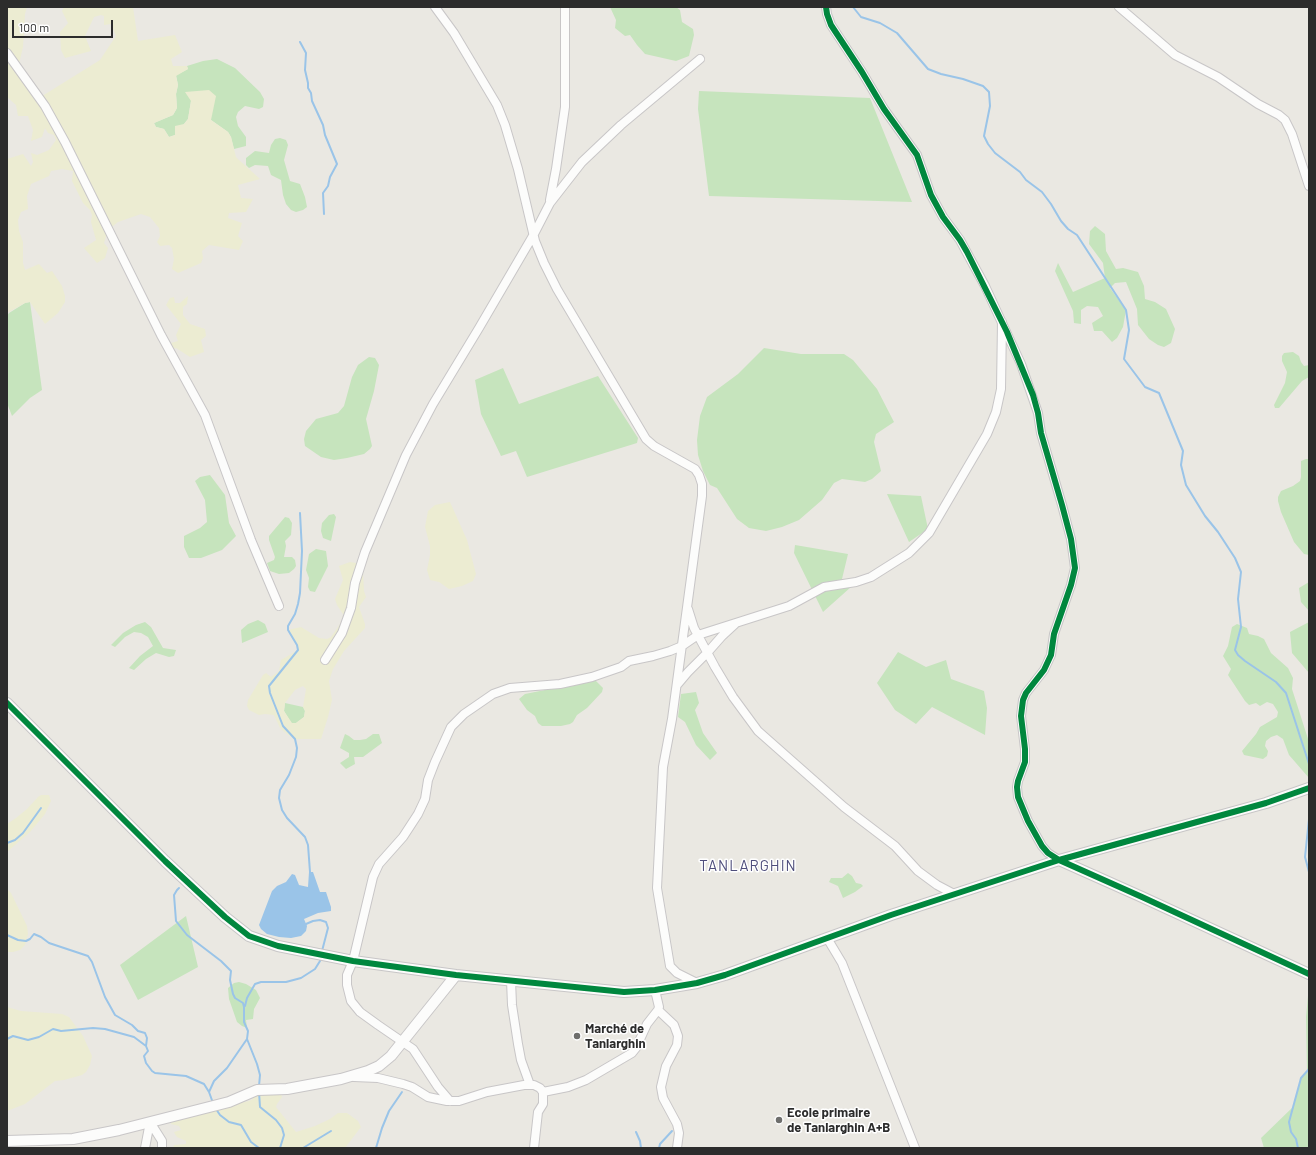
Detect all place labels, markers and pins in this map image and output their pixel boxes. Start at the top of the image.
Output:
place label: Marché de Tanlarghin [585,1021,646,1052]
marker: Marché de Tanlarghin [572,1031,582,1041]
place label: Ecole primaire de Tanlarghin A+B [787,1105,890,1136]
marker: Ecole primaire de Tanlarghin A+B [774,1115,784,1125]

